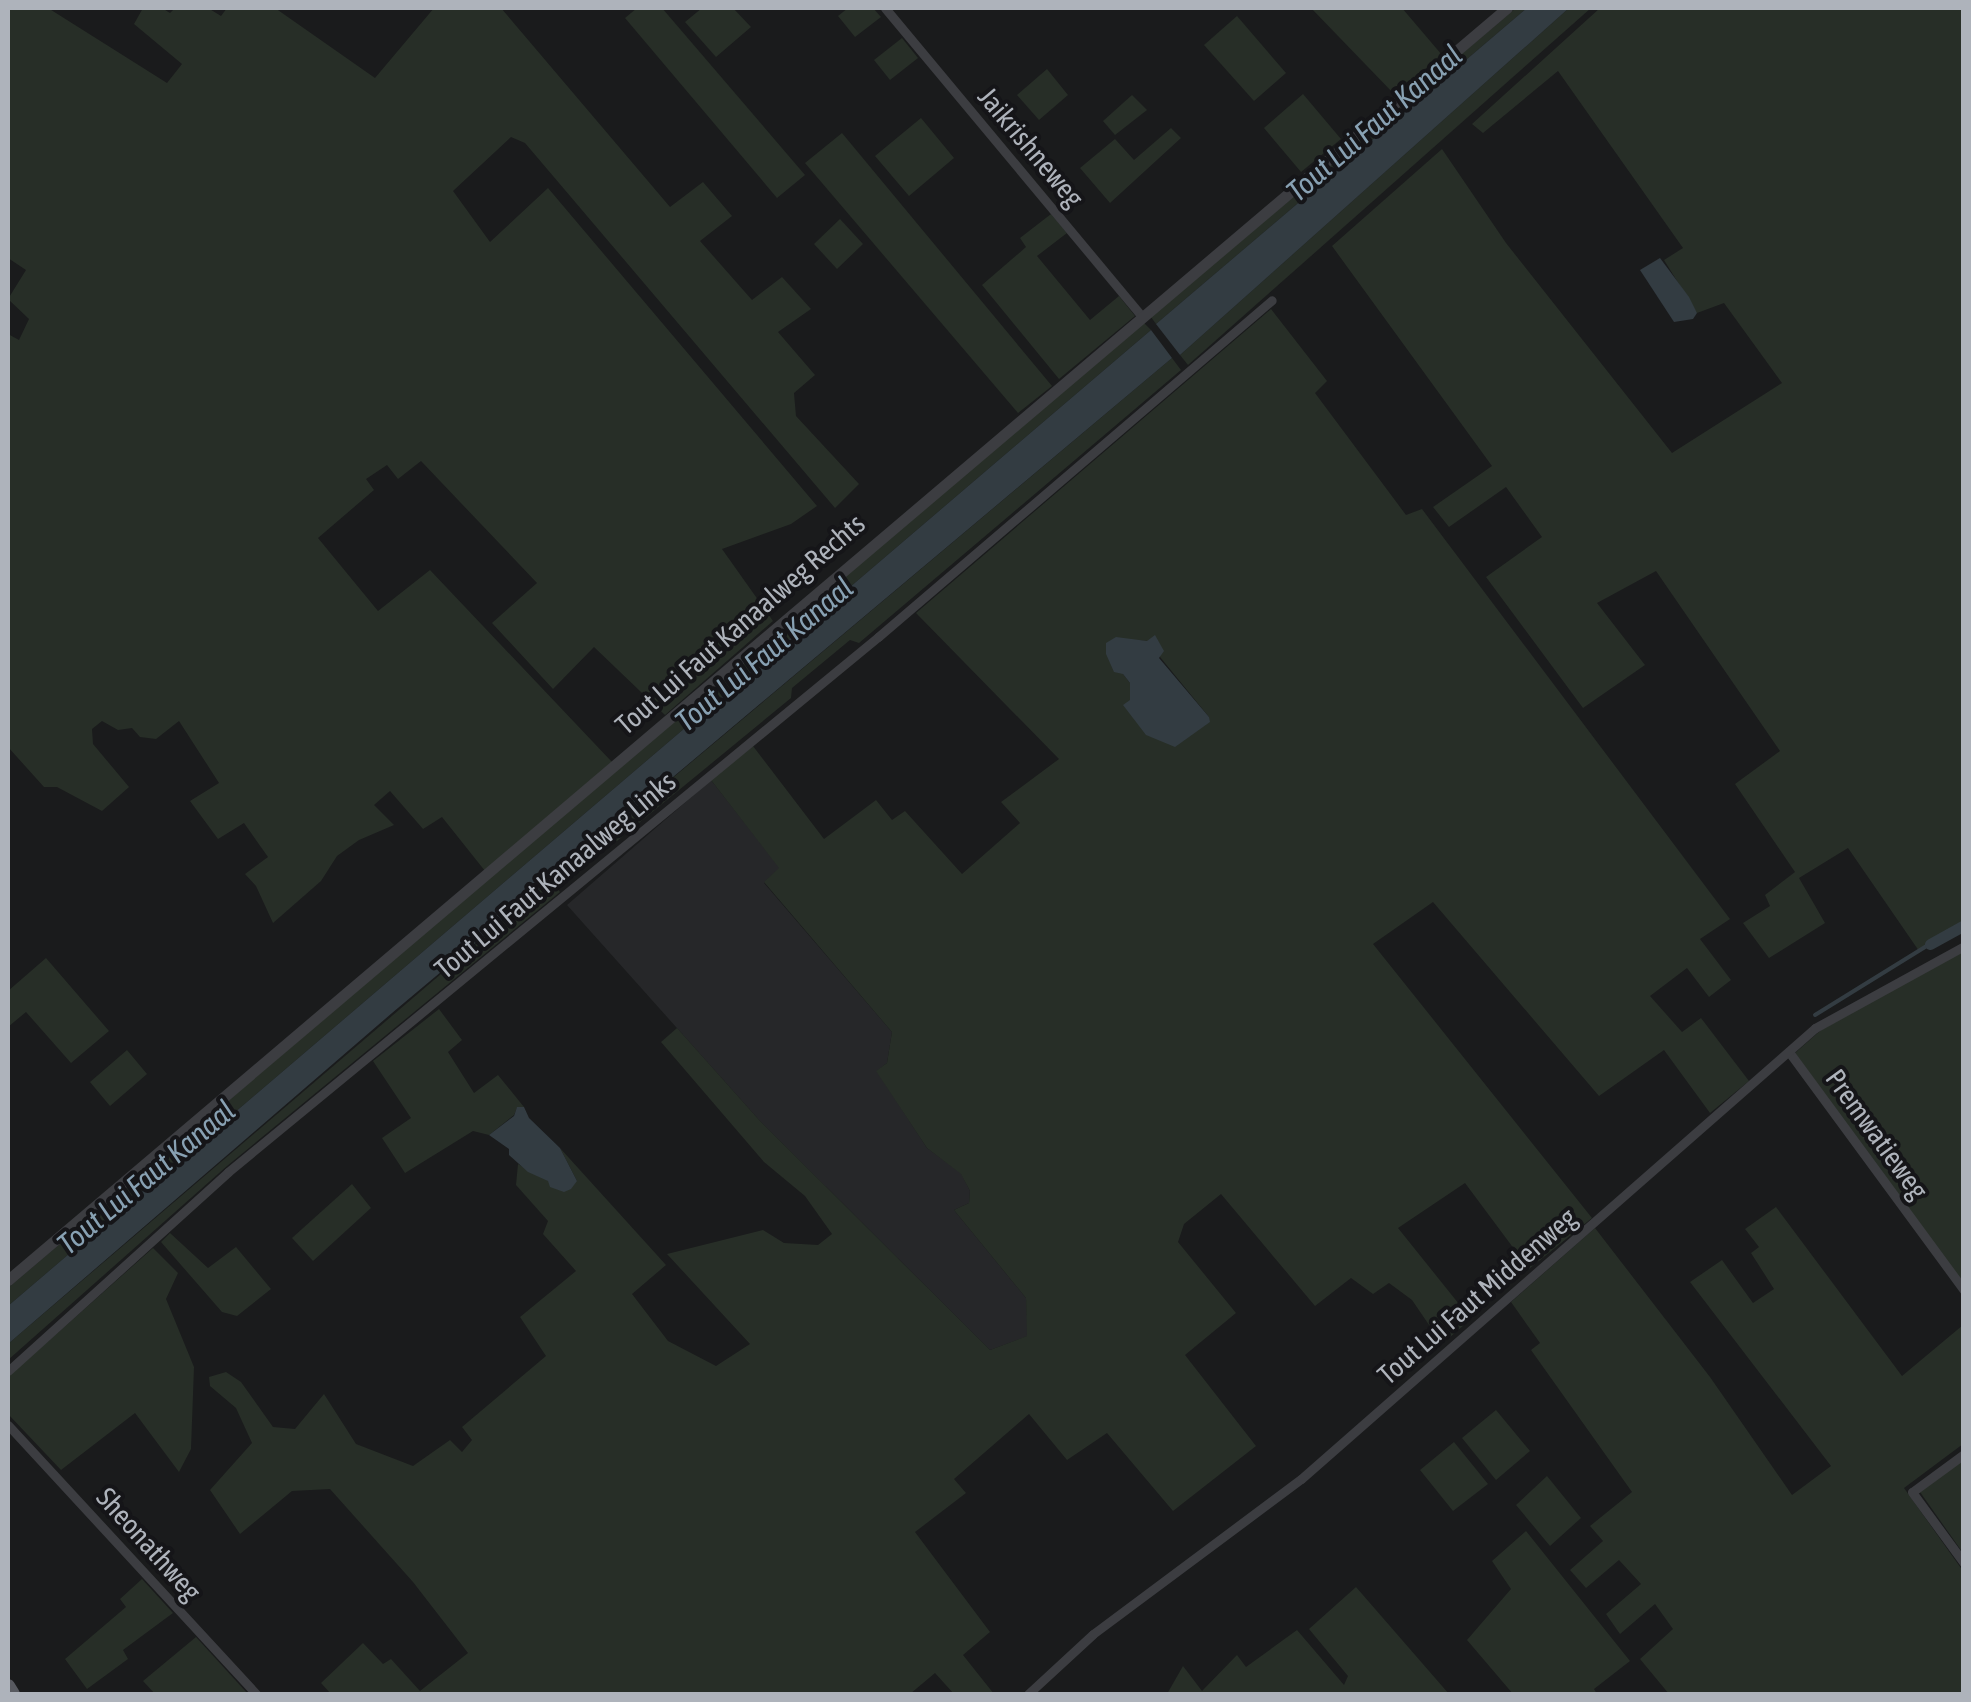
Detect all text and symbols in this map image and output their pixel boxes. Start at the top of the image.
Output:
water label: Tout Lui Faut Kanaal [1279,37,1469,209]
street label: Jaikrishneweg [971,80,1091,214]
street label: Tout Lui Faut Kanaalweg Rechts [608,507,872,741]
water label: Tout Lui Faut Kanaal [668,569,860,739]
street label: Tout Lui Faut Kanaalweg Links [428,764,682,986]
street label: Premwatieweg [1819,1062,1935,1206]
water label: Tout Lui Faut Kanaal [50,1092,242,1262]
street label: Tout Lui Faut Middenweg [1371,1201,1583,1391]
street label: Sheonathweg [90,1481,208,1607]

